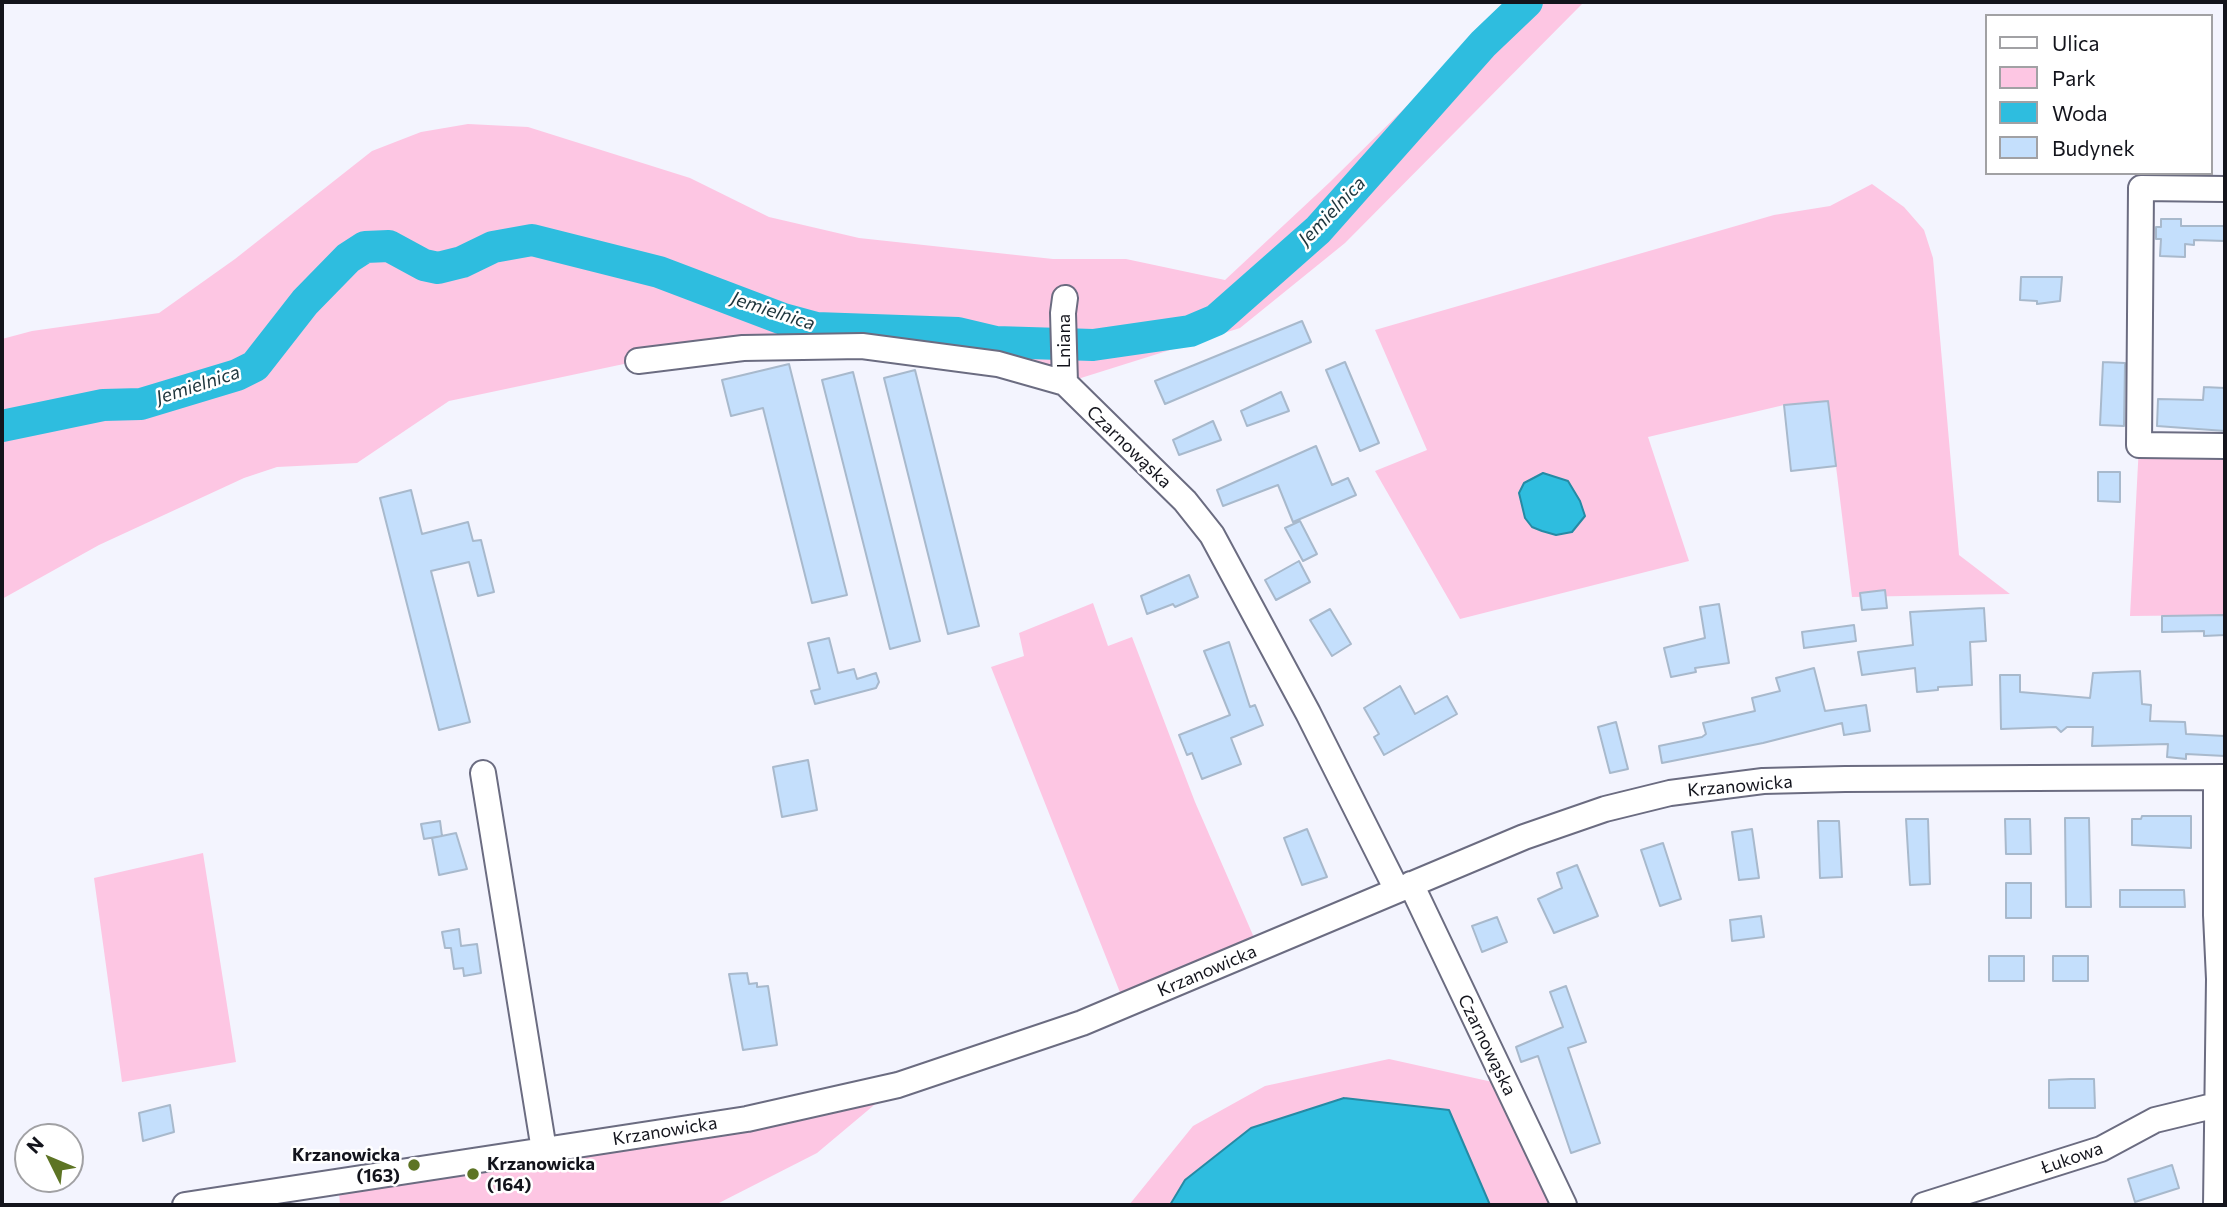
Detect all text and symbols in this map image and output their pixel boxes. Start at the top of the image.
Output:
legend [1986,14,2213,175]
text: Ulica [2052,30,2099,55]
text: Park [2052,65,2096,90]
text: Woda [2052,100,2108,125]
text: Budynek [2052,135,2135,160]
water label: Jemielnica [1294,172,1370,250]
water label: Jemielnica [728,287,818,335]
street label: Lniana [1053,314,1075,368]
water label: Jemielnica [153,361,243,409]
street label: Czarnowąska [1082,401,1176,493]
street label: Krzanowicka [1687,771,1793,801]
street label: Krzanowicka [1154,940,1260,1002]
street label: Czarnowąska [1453,991,1521,1099]
street label: Krzanowicka [611,1112,719,1150]
north arrow [14,1123,84,1193]
text: N [21,1132,48,1158]
street label: Łukowa [2038,1137,2106,1179]
place label: Krzanowicka (163) [292,1144,400,1186]
place label: Krzanowicka (164) [487,1153,595,1196]
marker: Krzanowicka (163) [406,1157,422,1173]
marker: Krzanowicka (164) [465,1166,481,1182]

